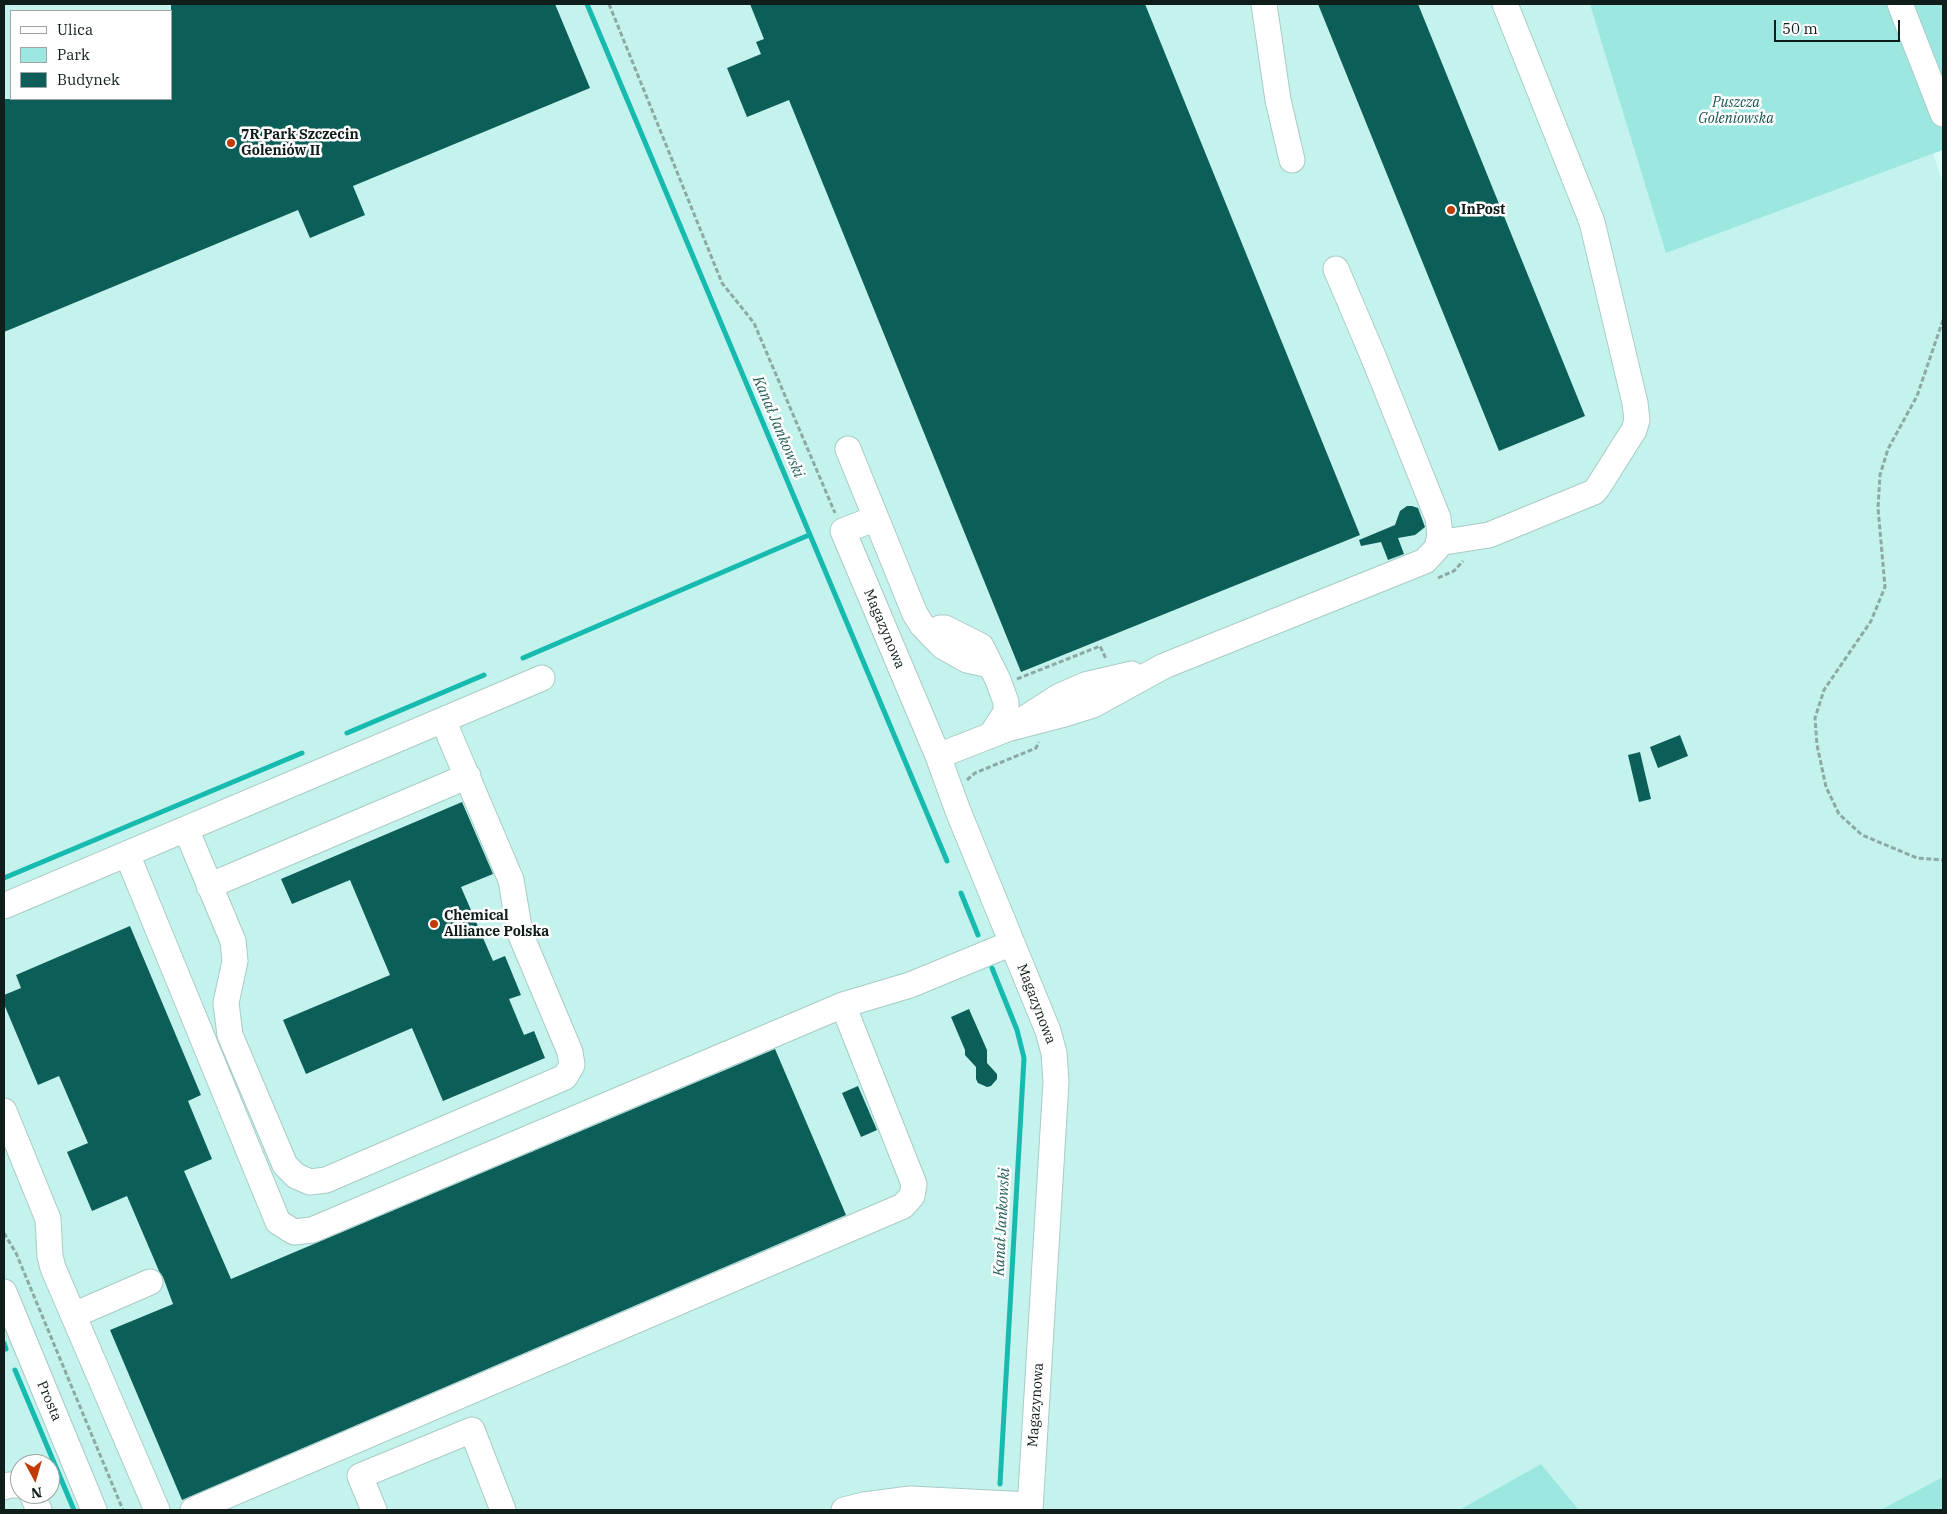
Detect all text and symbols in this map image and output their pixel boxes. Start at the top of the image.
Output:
legend [10,10,172,100]
scale bar [1777,10,1903,42]
text: 50 m [1782,19,1818,38]
text: Ulica [57,20,93,39]
text: Park [57,45,90,64]
text: Budynek [57,70,120,89]
park label: Puszcza Goleniowska [1698,95,1774,128]
place label: 7R Park Szczecin Goleniów II [241,127,359,160]
marker: 7R Park Szczecin Goleniów II [225,137,237,149]
place label: InPost [1461,202,1505,218]
marker: InPost [1445,204,1457,216]
water label: Kanał Jankowski [748,373,808,481]
street label: Magazynowa [860,587,908,671]
place label: Chemical Alliance Polska [444,908,549,940]
marker: Chemical Alliance Polska [428,918,440,930]
street label: Magazynowa [1013,961,1059,1047]
water label: Kanał Jankowski [990,1167,1014,1277]
street label: Magazynowa [1025,1362,1047,1448]
street label: Prosta [33,1378,65,1424]
north arrow [10,1454,60,1504]
text: N [30,1483,43,1502]

